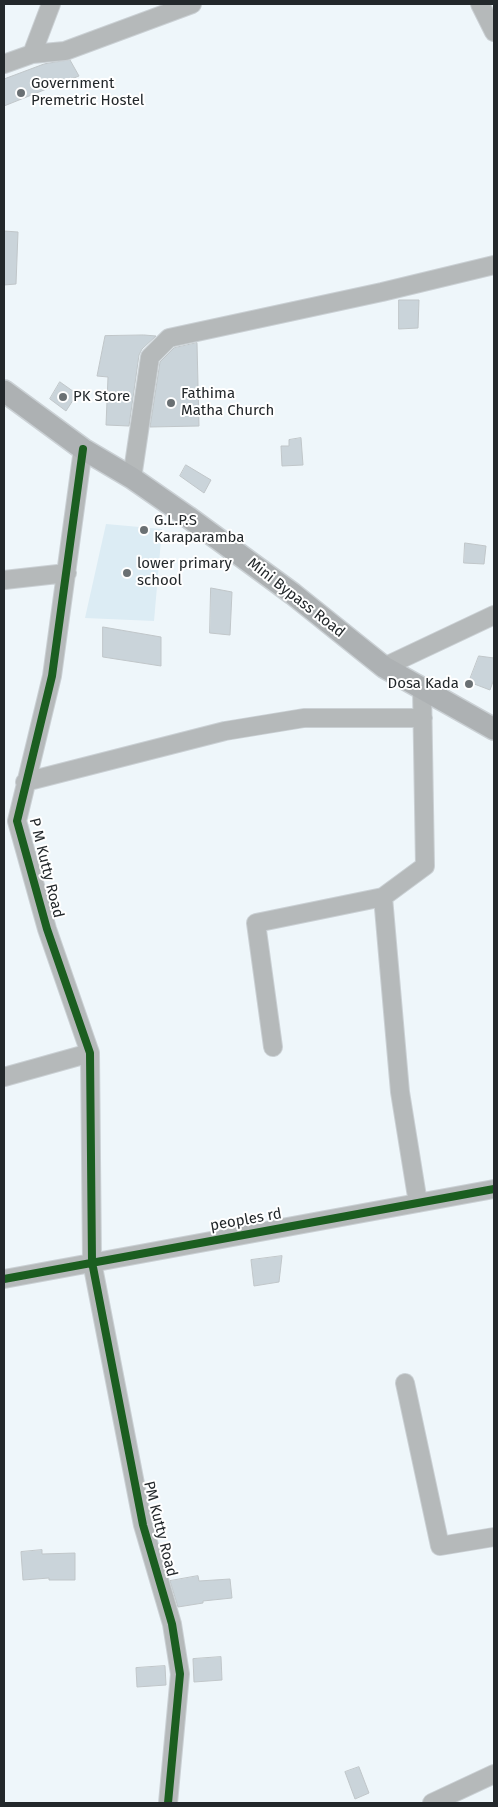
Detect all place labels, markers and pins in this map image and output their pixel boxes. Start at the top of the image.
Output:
place label: Government Premetric Hostel [31,75,144,110]
marker: Government Premetric Hostel [15,87,27,99]
place label: Fathima Matha Church [181,385,274,420]
place label: PK Store [73,388,130,406]
marker: PK Store [57,391,69,403]
marker: Fathima Matha Church [165,397,177,409]
place label: G.L.P.S Karaparamba [154,512,244,547]
marker: G.L.P.S Karaparamba [138,524,150,536]
place label: lower primary school [137,555,232,590]
marker: lower primary school [121,567,133,579]
place label: Dosa Kada [388,675,459,693]
marker: Dosa Kada [463,678,475,690]

